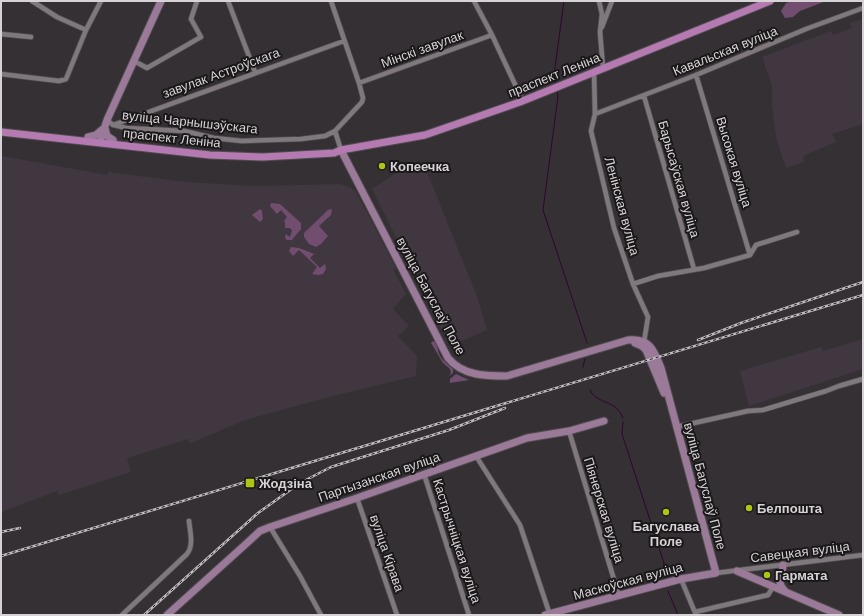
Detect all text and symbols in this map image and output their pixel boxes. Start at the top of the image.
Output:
street label: Кавальская вуліца [670,23,780,79]
street label: Мінскі завулак [379,27,465,71]
street label: завулак Астроўскага [160,45,282,101]
street label: праспект Леніна [506,49,603,100]
street label: вуліца Чарнышэўскага [121,107,259,137]
street label: Высокая вуліца [713,115,755,210]
street label: Барысаўская вуліца [655,119,703,240]
street label: праспект Леніна [123,125,222,151]
street label: Ленінская вуліца [602,155,643,258]
place label: Копеечка [390,159,450,174]
marker: Копеечка [377,161,387,171]
street label: вуліца Багуслаў Поле [394,235,468,357]
street label: вуліца Багуслаў Поле [681,421,729,551]
street label: Партызанская вуліца [316,449,442,505]
street label: Піянерская вуліца [581,456,627,565]
place label: Жодзіна [258,476,313,491]
marker: Жодзіна [244,477,256,489]
street label: Кастрычніцкая вуліца [430,477,484,606]
place label: Белпошта [757,501,823,516]
marker: Белпошта [744,503,754,513]
marker: Багуслава Поле [661,507,671,517]
street label: вуліца Кірава [367,512,407,594]
place label: Багуслава Поле [633,519,700,549]
street label: Савецкая вуліца [749,538,851,566]
street label: Маскоўская вуліца [572,559,685,603]
place label: Гармата [775,568,828,583]
marker: Гармата [762,570,772,580]

